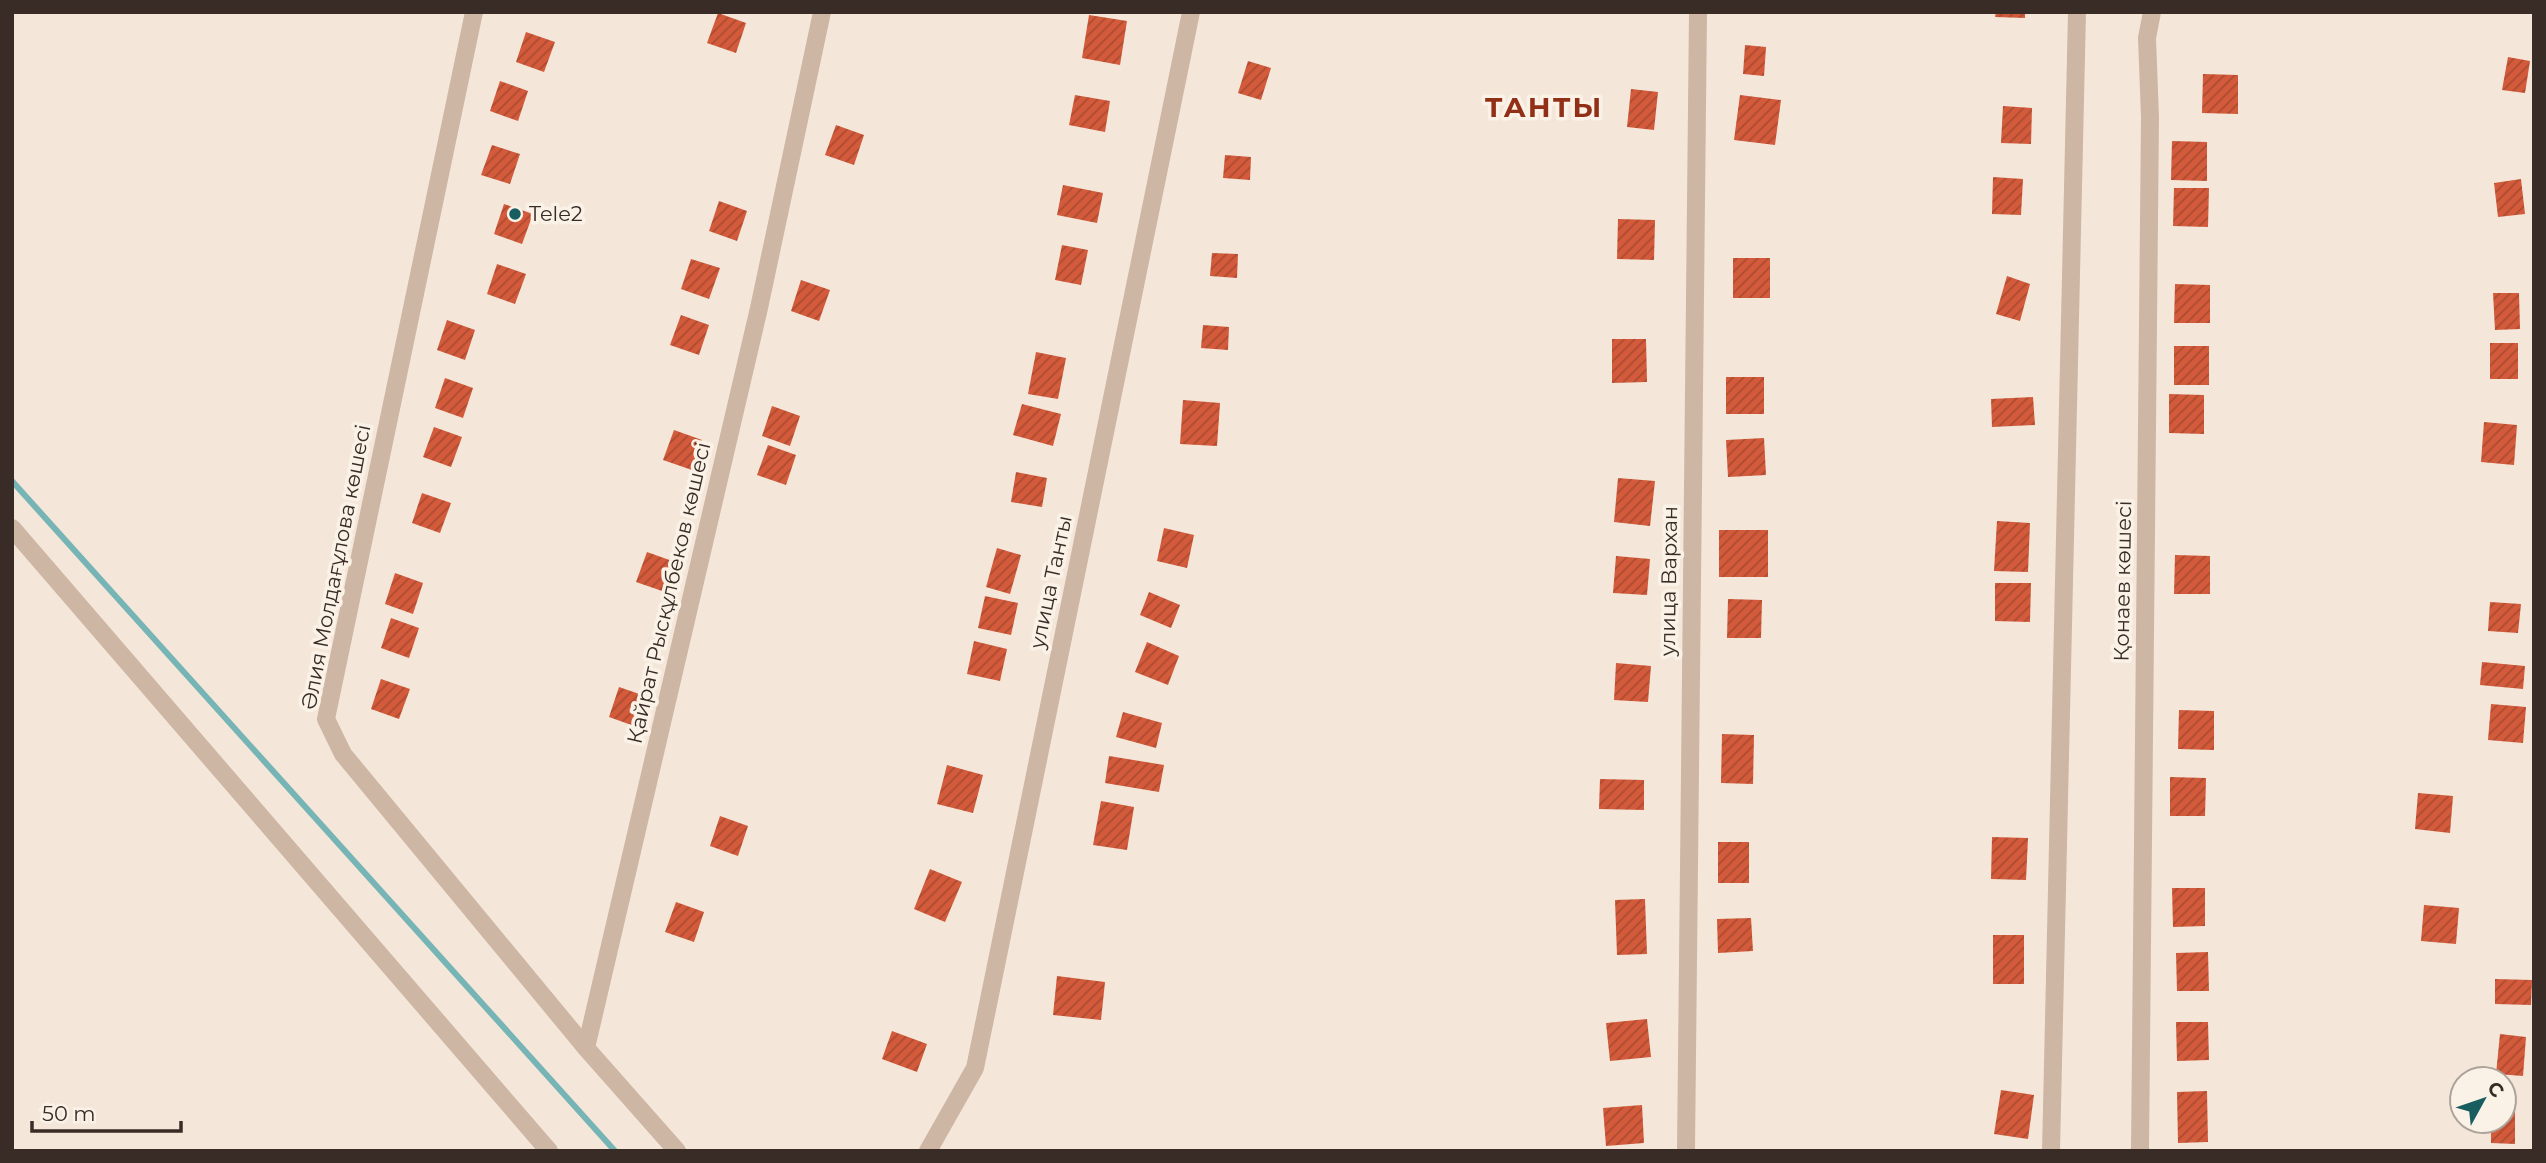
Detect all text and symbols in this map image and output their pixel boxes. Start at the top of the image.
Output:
district label: ТАНТЫ [1485,90,1603,124]
place label: Tele2 [529,201,583,226]
marker: Tele2 [507,206,523,222]
street label: Әлия Молдағұлова көшесі [296,422,375,712]
street label: Қайрат Рысқұлбеков көшесі [622,440,715,746]
street label: Қонаев көшесі [2109,500,2136,662]
street label: улица Вархан [1655,506,1682,657]
street label: улица Танты [1024,513,1077,652]
north arrow [2448,1065,2518,1135]
text: С [2482,1077,2509,1102]
scale bar [32,1090,180,1134]
text: 50 m [42,1101,96,1126]

